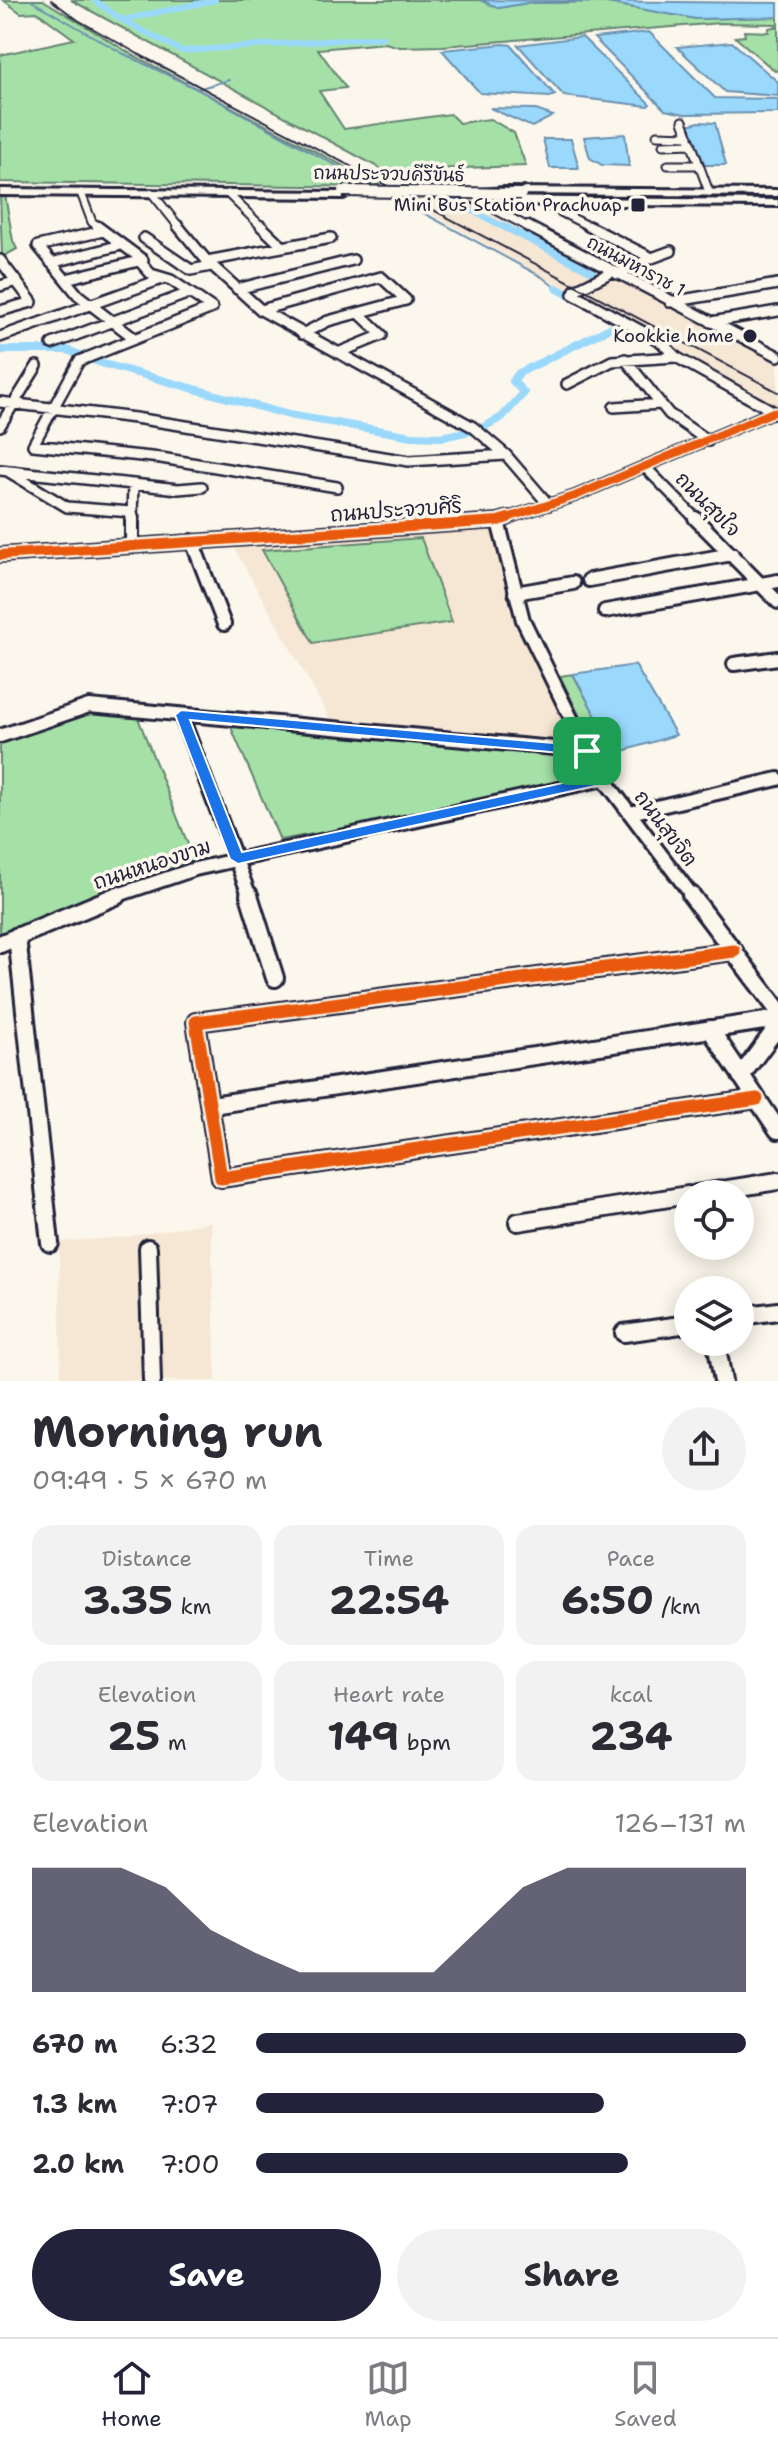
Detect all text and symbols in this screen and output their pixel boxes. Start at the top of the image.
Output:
street label: ถนนประจวบคีรีขันธ์ [313,160,465,187]
place label: Mini Bus Station Prachuap [394,193,622,217]
marker: Mini Bus Station Prachuap [629,196,647,214]
street label: ถนนมหาราช 1 [583,230,689,302]
place label: Kookkie home [613,324,734,348]
marker: Kookkie home [741,327,759,345]
street label: ถนนสุขใจ [668,466,746,544]
street label: ถนนประจวบศิริ [329,492,463,528]
pin [553,717,621,785]
icon: arrive [565,729,609,773]
street label: ถนนสุขจิต [626,785,703,873]
street label: ถนนหนองขาม [90,833,214,895]
map controls [674,1180,754,1356]
button: locate [674,1180,754,1260]
button: layers [674,1276,754,1356]
text: Morning run [32,1402,323,1461]
button: share [662,1407,746,1491]
text: 09:49 · 5 × 670 m [32,1462,267,1497]
text: Distance [102,1544,192,1573]
text: Time [364,1544,414,1573]
text: Pace [607,1544,655,1573]
text: 3.35 [82,1573,173,1627]
text: 22:54 [329,1573,449,1627]
text: 6:50 [561,1573,654,1627]
text: km [173,1592,212,1621]
text: /km [654,1592,701,1621]
text: Elevation [98,1680,196,1709]
text: Heart rate [333,1680,445,1709]
text: kcal [610,1680,652,1709]
text: 25 [107,1709,160,1763]
text: 149 [327,1709,399,1763]
text: 234 [589,1709,673,1763]
text: m [160,1728,187,1757]
text: bpm [399,1728,451,1757]
text: Elevation [32,1805,148,1840]
text: 126–131 m [614,1805,746,1840]
text: 670 m [32,2026,117,2061]
text: 6:32 [160,2026,218,2061]
text: 1.3 km [32,2086,117,2121]
text: 7:07 [160,2086,218,2121]
text: 2.0 km [32,2146,124,2181]
text: 7:00 [160,2146,220,2181]
button: Save [32,2229,381,2321]
button: Share [397,2229,746,2321]
tab: Home [101,2356,162,2433]
tab: Map [364,2356,412,2433]
tab: Saved [614,2356,677,2433]

